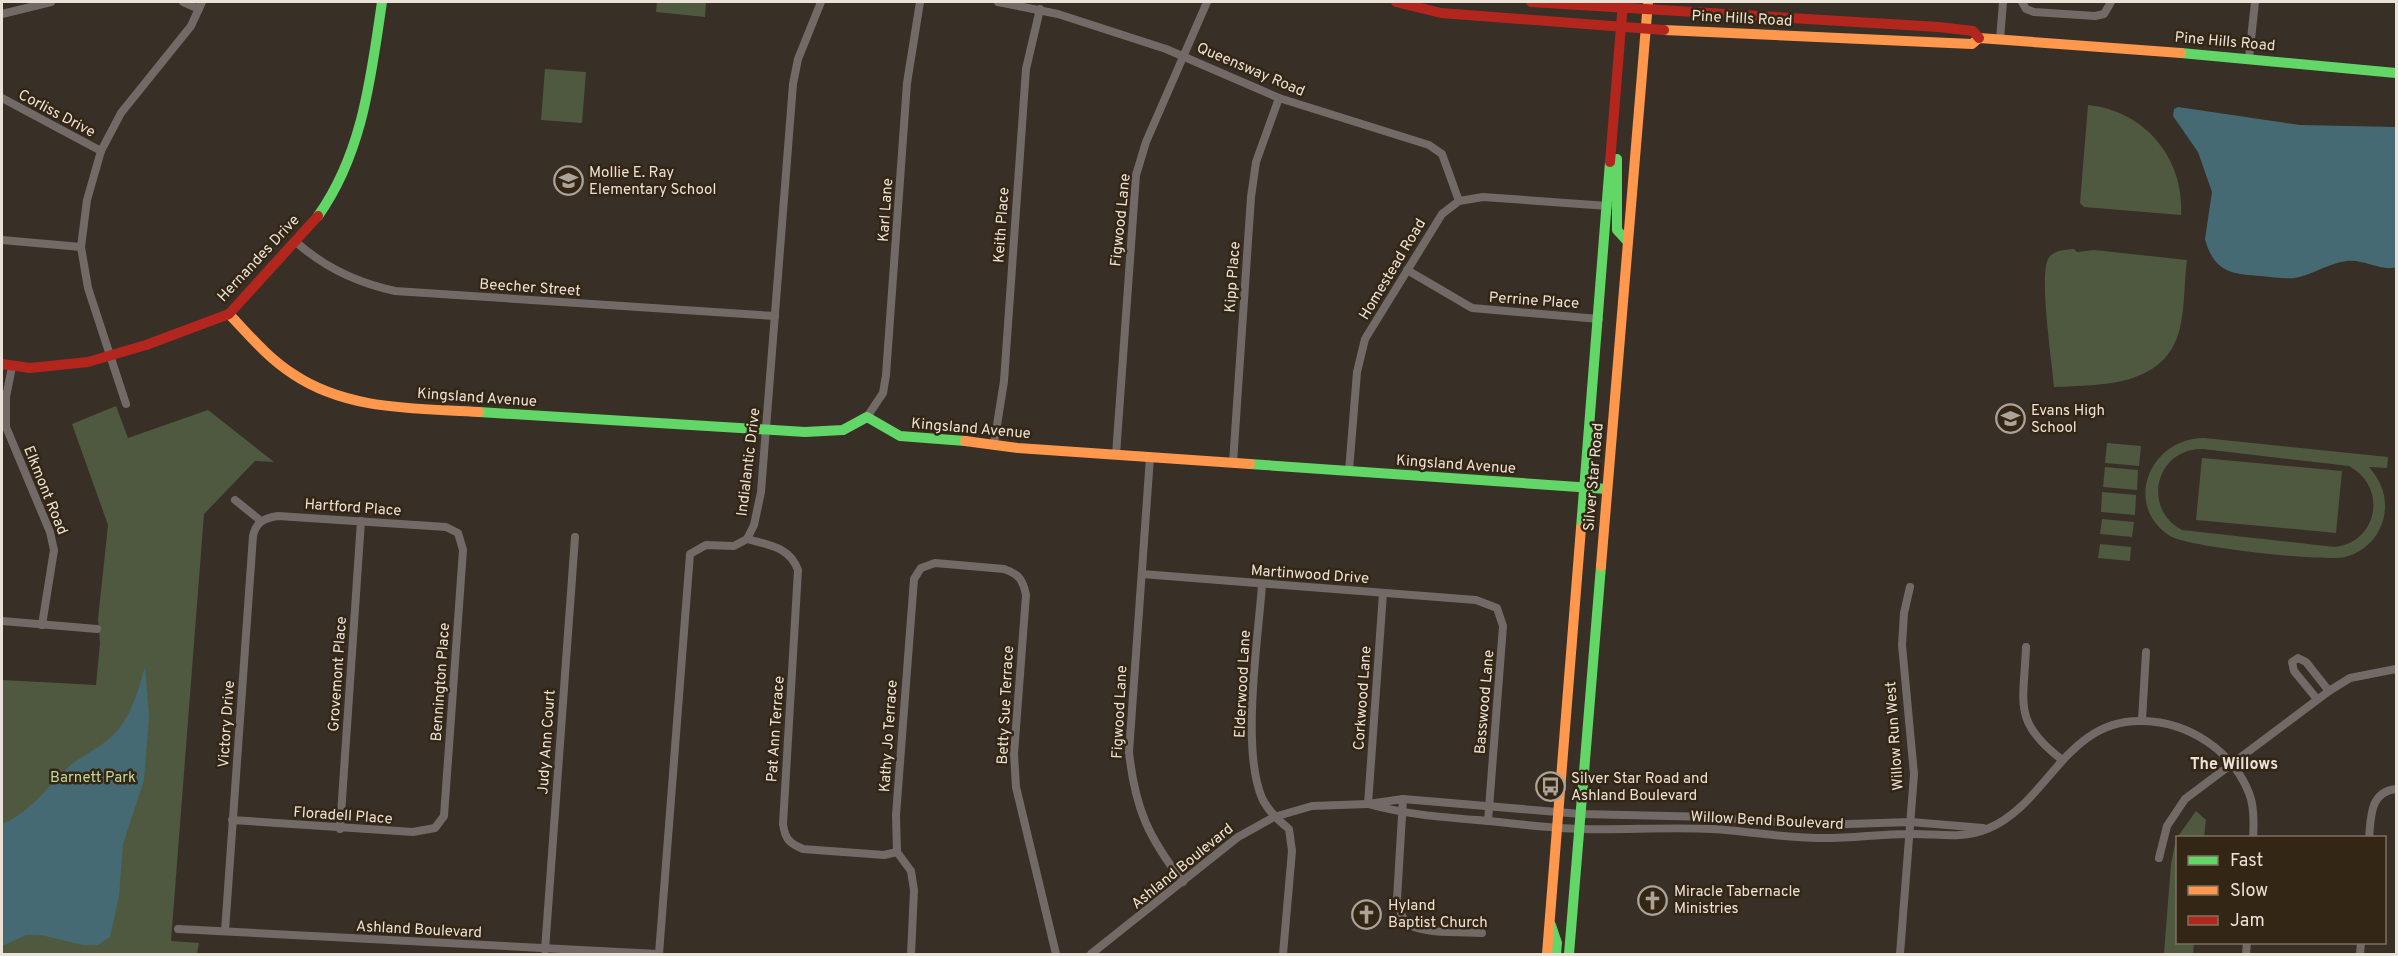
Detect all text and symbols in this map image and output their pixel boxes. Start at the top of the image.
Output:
street label: Pine Hills Road [1691,7,1793,32]
street label: Pine Hills Road [2174,29,2276,56]
street label: Queensway Road [1193,39,1307,102]
street label: Corliss Drive [14,86,98,143]
place label: Mollie E. Ray Elementary School [589,164,716,200]
school or university icon: Mollie E. Ray Elementary School [552,165,584,197]
street label: Figwood Lane [1107,173,1136,268]
street label: Karl Lane [875,177,898,243]
street label: Keith Place [990,187,1015,264]
street label: Hernandes Drive [214,212,304,307]
street label: Homestead Road [1356,216,1431,324]
street label: Kipp Place [1222,241,1245,313]
street label: Beecher Street [479,275,581,302]
street label: Perrine Place [1488,289,1580,314]
street label: Kingsland Avenue [416,385,537,412]
place label: Evans High School [2031,402,2105,438]
school or university icon: Evans High School [1994,403,2026,435]
street label: Indialantic Drive [733,407,766,517]
street label: Kingsland Avenue [910,415,1031,444]
street label: Silver Star Road [1580,422,1609,532]
street label: Elkmont Road [18,443,71,538]
street label: Kingsland Avenue [1395,452,1516,479]
street label: Hartford Place [304,496,402,521]
street label: Martinwood Drive [1250,562,1370,589]
street label: Grovemont Place [325,616,352,732]
street label: Bennington Place [428,622,455,742]
street label: Elderwood Lane [1231,629,1256,739]
street label: Betty Sue Terrace [994,645,1019,765]
street label: Corkwood Lane [1350,645,1377,751]
street label: Basswood Lane [1471,649,1500,755]
street label: Figwood Lane [1109,665,1132,759]
street label: Pat Ann Terrace [763,675,790,783]
street label: Kathy Jo Terrace [876,679,903,793]
street label: Victory Drive [215,680,240,769]
street label: Willow Run West [1882,681,1909,791]
street label: Judy Ann Court [534,689,561,795]
district label: The Willows [2190,755,2278,775]
park label: Barnett Park [50,769,136,788]
place label: Silver Star Road and Ashland Boulevard [1571,770,1708,806]
bus stop icon: Silver Star Road and Ashland Boulevard [1534,771,1566,803]
street label: Floradell Place [293,804,393,829]
street label: Willow Bend Boulevard [1690,808,1844,835]
street label: Ashland Boulevard [1128,820,1238,914]
legend [2176,836,2386,944]
text: Fast [2230,850,2263,873]
text: Slow [2230,880,2268,903]
place label: Miracle Tabernacle Ministries [1674,883,1800,919]
church icon: Miracle Tabernacle Ministries [1637,884,1669,916]
place label: Hyland Baptist Church [1388,897,1488,933]
church icon: Hyland Baptist Church [1351,898,1383,930]
text: Jam [2230,910,2265,933]
street label: Ashland Boulevard [355,918,482,943]

